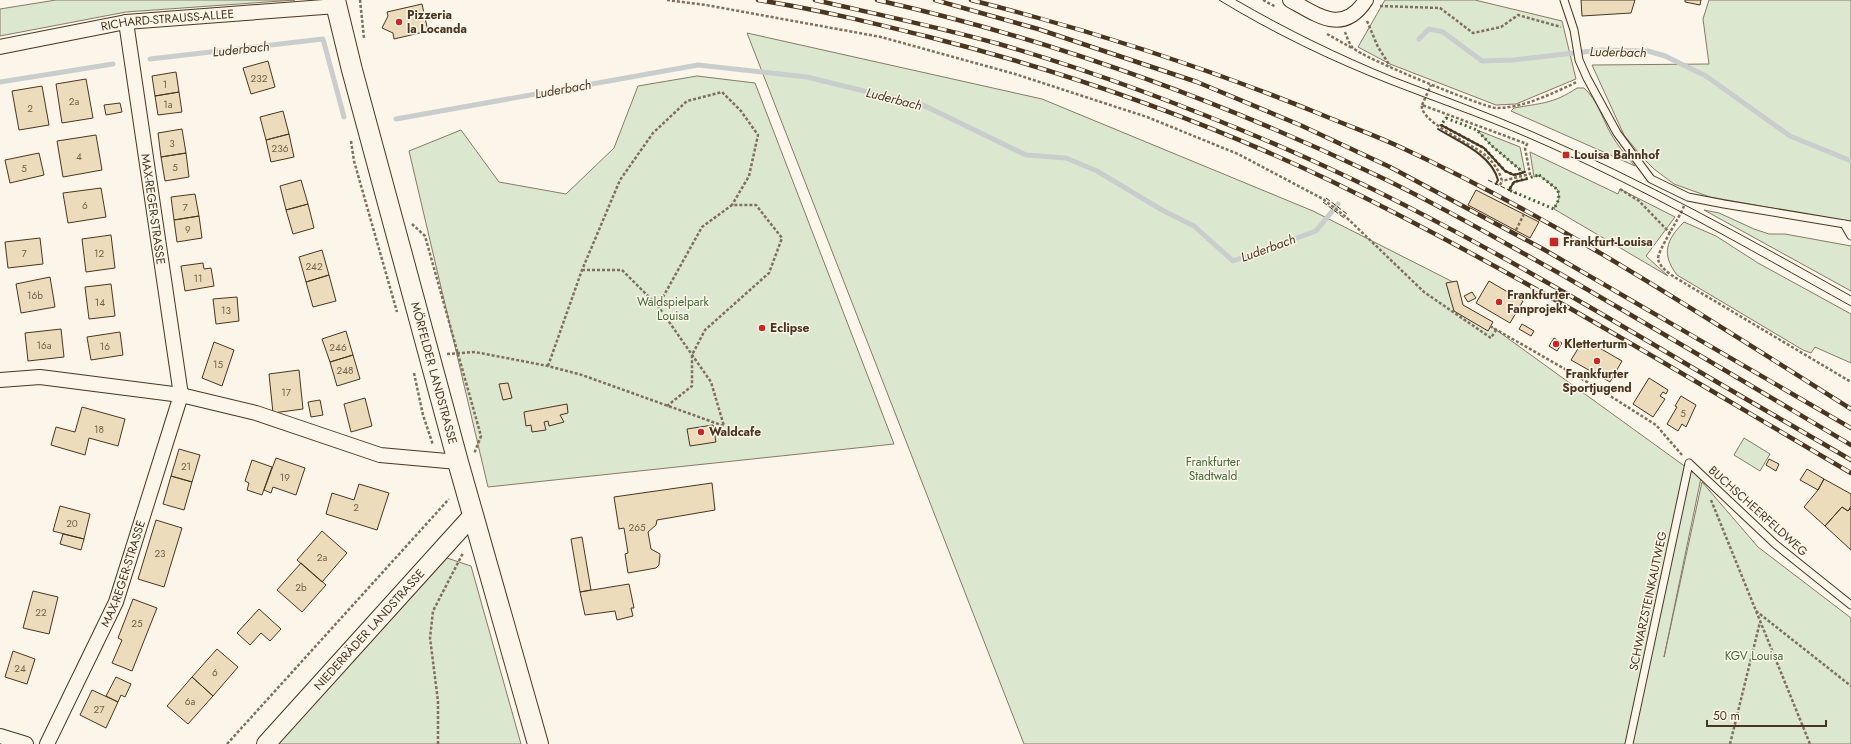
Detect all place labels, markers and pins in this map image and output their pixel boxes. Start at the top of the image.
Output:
place label: Pizzeria la Locanda [407,6,467,38]
marker: Pizzeria la Locanda [394,17,404,27]
place label: Louisa Bahnhof [1574,146,1660,164]
marker: Louisa Bahnhof [1561,150,1571,160]
place label: Frankfurt-Louisa [1563,233,1653,251]
marker: Frankfurt-Louisa [1548,236,1560,248]
place label: Frankfurter Fanprojekt [1507,286,1570,318]
marker: Frankfurter Fanprojekt [1494,297,1504,307]
place label: Eclipse [770,319,810,337]
marker: Eclipse [757,323,767,333]
place label: Kletterturm [1564,335,1628,353]
marker: Kletterturm [1551,339,1561,349]
marker: Frankfurter Sportjugend [1592,356,1602,366]
place label: Frankfurter Sportjugend [1562,365,1632,397]
place label: Waldcafe [709,423,761,441]
marker: Waldcafe [696,427,706,437]

